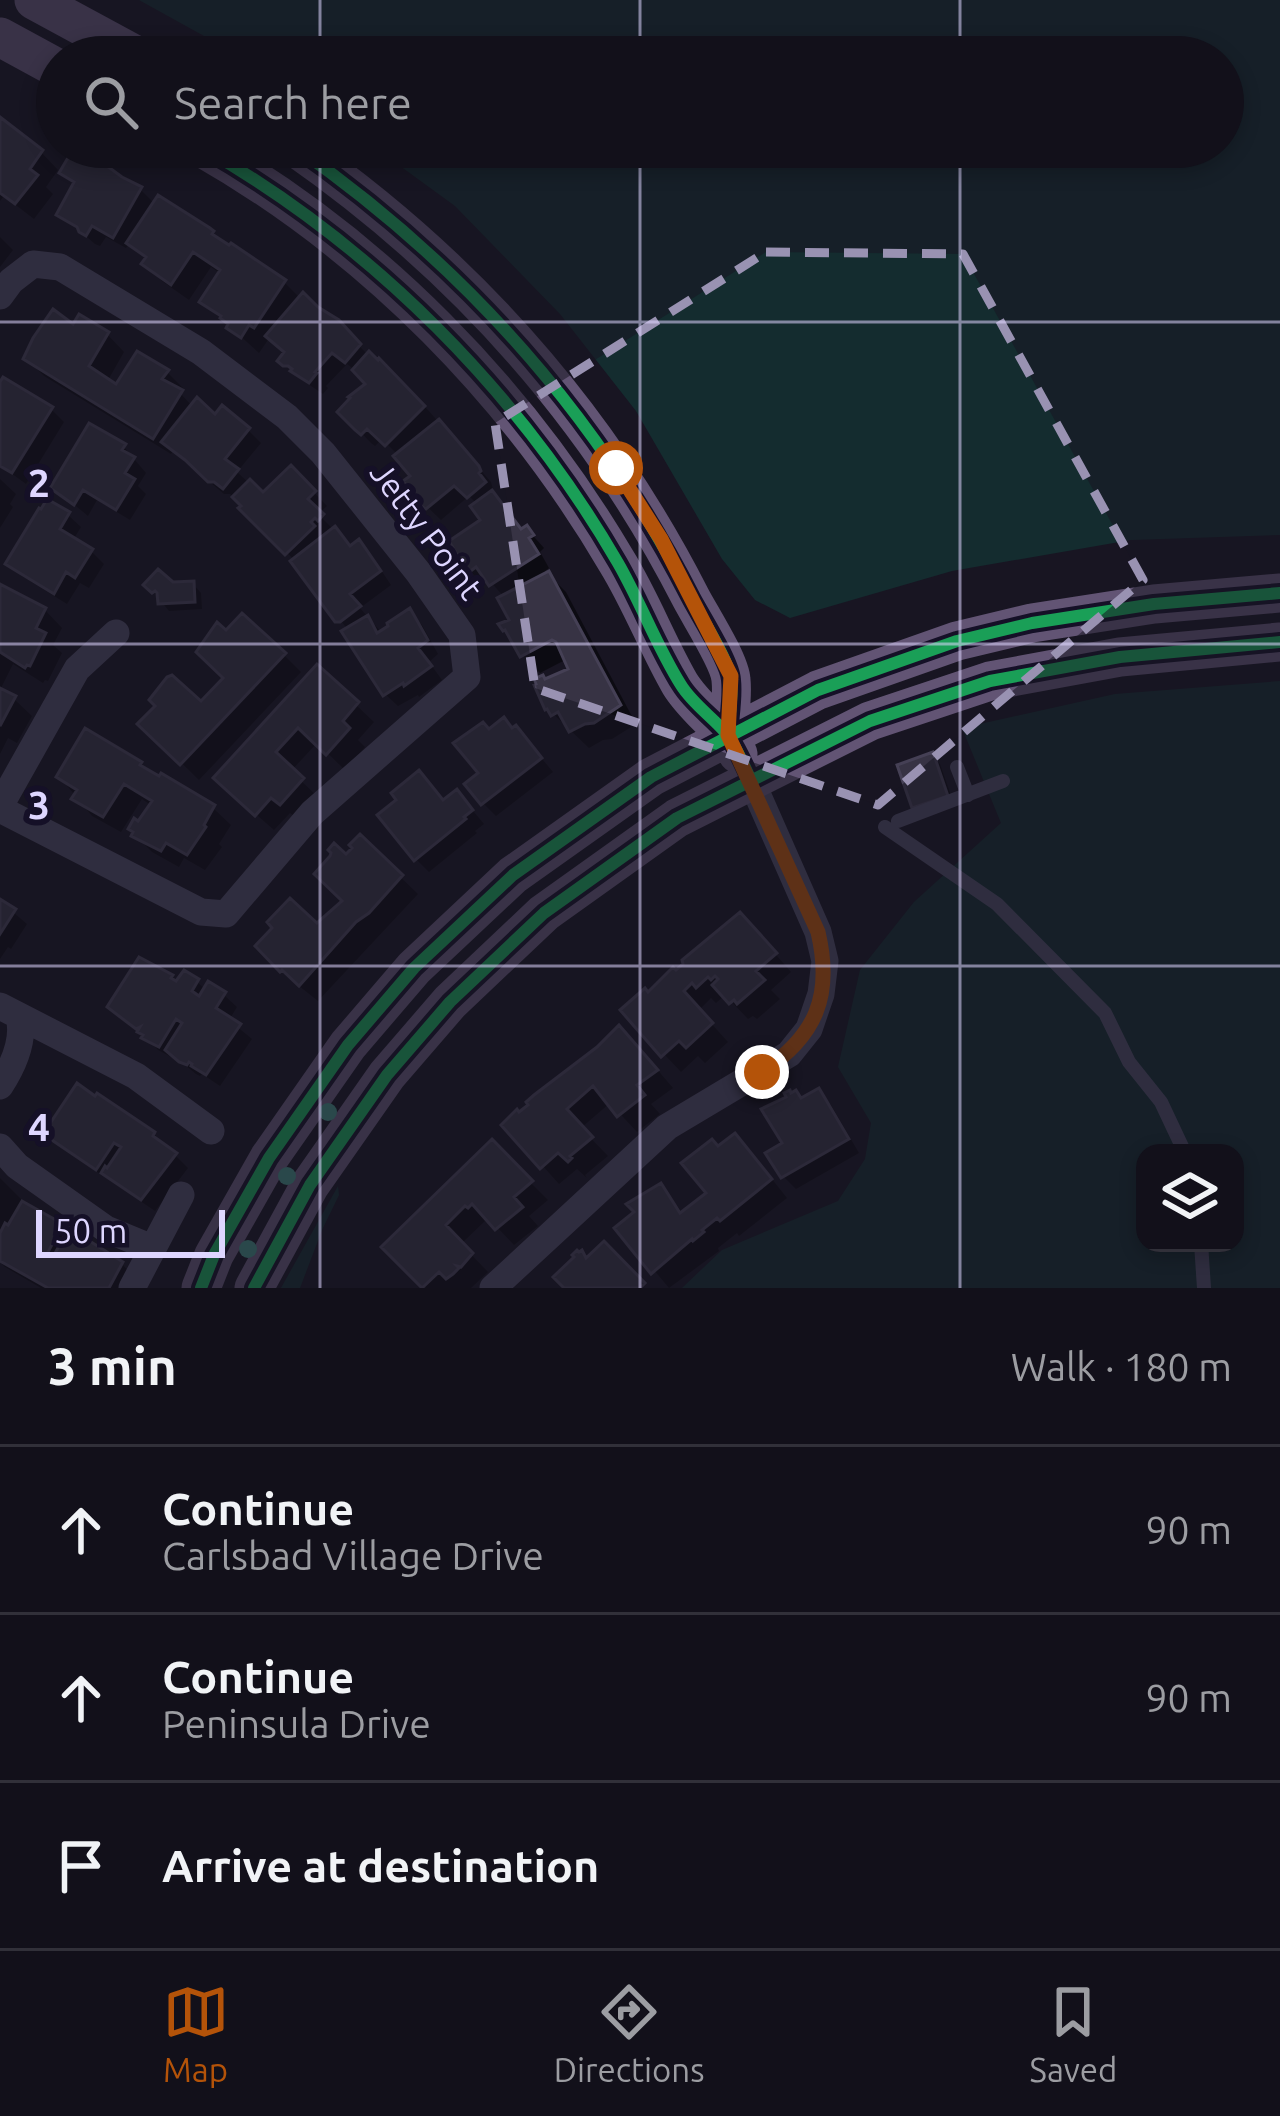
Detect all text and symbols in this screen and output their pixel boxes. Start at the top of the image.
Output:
search box [36,36,1244,168]
icon: search [78,69,144,135]
text: Search here [174,77,412,128]
route start [589,441,643,495]
street label: Jetty Point [363,454,491,606]
text: 2 [28,461,50,504]
text: 3 [28,783,50,826]
route end [735,1045,789,1099]
text: 4 [28,1105,50,1148]
map controls [1136,1144,1244,1252]
button: layers [1136,1144,1244,1252]
scale bar [36,1204,225,1257]
text: 50 m [54,1212,127,1249]
text: 3 min [48,1337,177,1395]
text: Walk · 180 m [1011,1345,1232,1388]
text: Continue [162,1483,354,1534]
icon: ahead [48,1497,114,1563]
text: 90 m [1145,1508,1232,1551]
text: Carlsbad Village Drive [162,1534,544,1577]
text: Continue [162,1651,354,1702]
icon: ahead [48,1665,114,1731]
text: 90 m [1145,1676,1232,1719]
text: Peninsula Drive [162,1702,431,1745]
icon: arrive [48,1833,114,1899]
text: Arrive at destination [162,1840,599,1891]
tab: Map [163,1979,229,2088]
tab: Directions [554,1979,704,2088]
tab: Saved [1030,1979,1117,2088]

